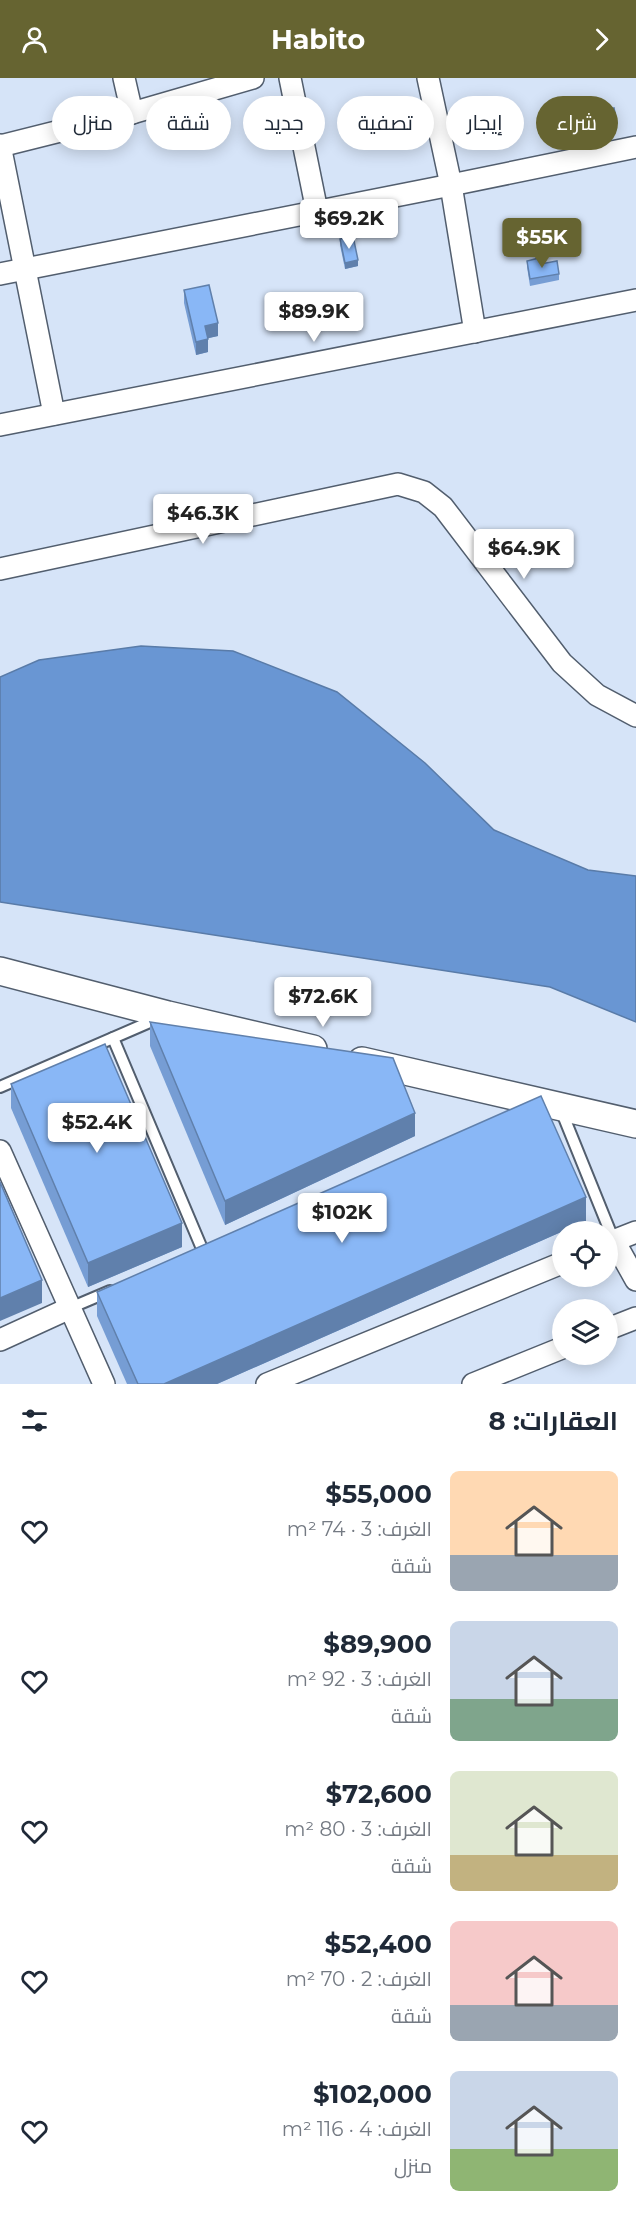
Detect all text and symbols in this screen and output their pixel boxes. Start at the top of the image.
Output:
icon: person [18,23,51,56]
text: Habito [271,23,365,56]
icon: forward [585,23,618,56]
chip: منزل [52,96,134,150]
chip: شقة [146,96,231,150]
chip: جديد [243,96,325,150]
chip: تصفية [337,96,434,150]
chip: إيجار [446,96,524,150]
chip: شراء [536,96,618,150]
pin: $69.2K [300,199,398,250]
text: $69.2K [314,206,384,230]
pin: $55K [506,218,578,269]
text: $55K [516,225,568,249]
pin: $89.9K [265,292,363,343]
text: $89.9K [278,299,350,323]
pin: $46.3K [154,494,252,545]
text: $46.3K [167,501,239,525]
pin: $64.9K [475,529,573,580]
text: $64.9K [488,536,560,560]
pin: $72.6K [274,977,372,1028]
text: $72.6K [288,984,358,1008]
pin: $52.4K [48,1103,146,1154]
text: $52.4K [62,1110,132,1134]
pin: $102K [300,1193,384,1244]
text: $102K [312,1200,372,1224]
map controls [552,1221,618,1365]
button: locate [552,1221,618,1287]
button: layers [552,1299,618,1365]
icon: filters [18,1404,51,1437]
text: العقارات: 8 [489,1405,618,1437]
text: $55,000 [325,1478,432,1510]
icon: home [498,1495,570,1567]
icon: heart [18,1515,51,1548]
text: الغرف: 3 · 74 m² [287,1517,432,1541]
text: شقة [391,1554,432,1578]
text: $89,900 [323,1628,432,1660]
icon: home [498,1645,570,1717]
icon: heart [18,1665,51,1698]
text: الغرف: 3 · 92 m² [287,1667,432,1691]
text: شقة [391,1704,432,1728]
text: $72,600 [326,1778,432,1810]
icon: home [498,1795,570,1867]
icon: heart [18,1815,51,1848]
text: الغرف: 3 · 80 m² [284,1817,432,1841]
text: شقة [391,1854,432,1878]
text: $52,400 [324,1928,432,1960]
icon: home [498,1945,570,2017]
icon: heart [18,1965,51,1998]
text: الغرف: 2 · 70 m² [286,1967,432,1991]
text: شقة [391,2004,432,2028]
text: $102,000 [313,2078,432,2110]
icon: home [498,2095,570,2167]
icon: heart [18,2115,51,2148]
text: الغرف: 4 · 116 m² [282,2117,432,2141]
text: منزل [394,2154,432,2178]

